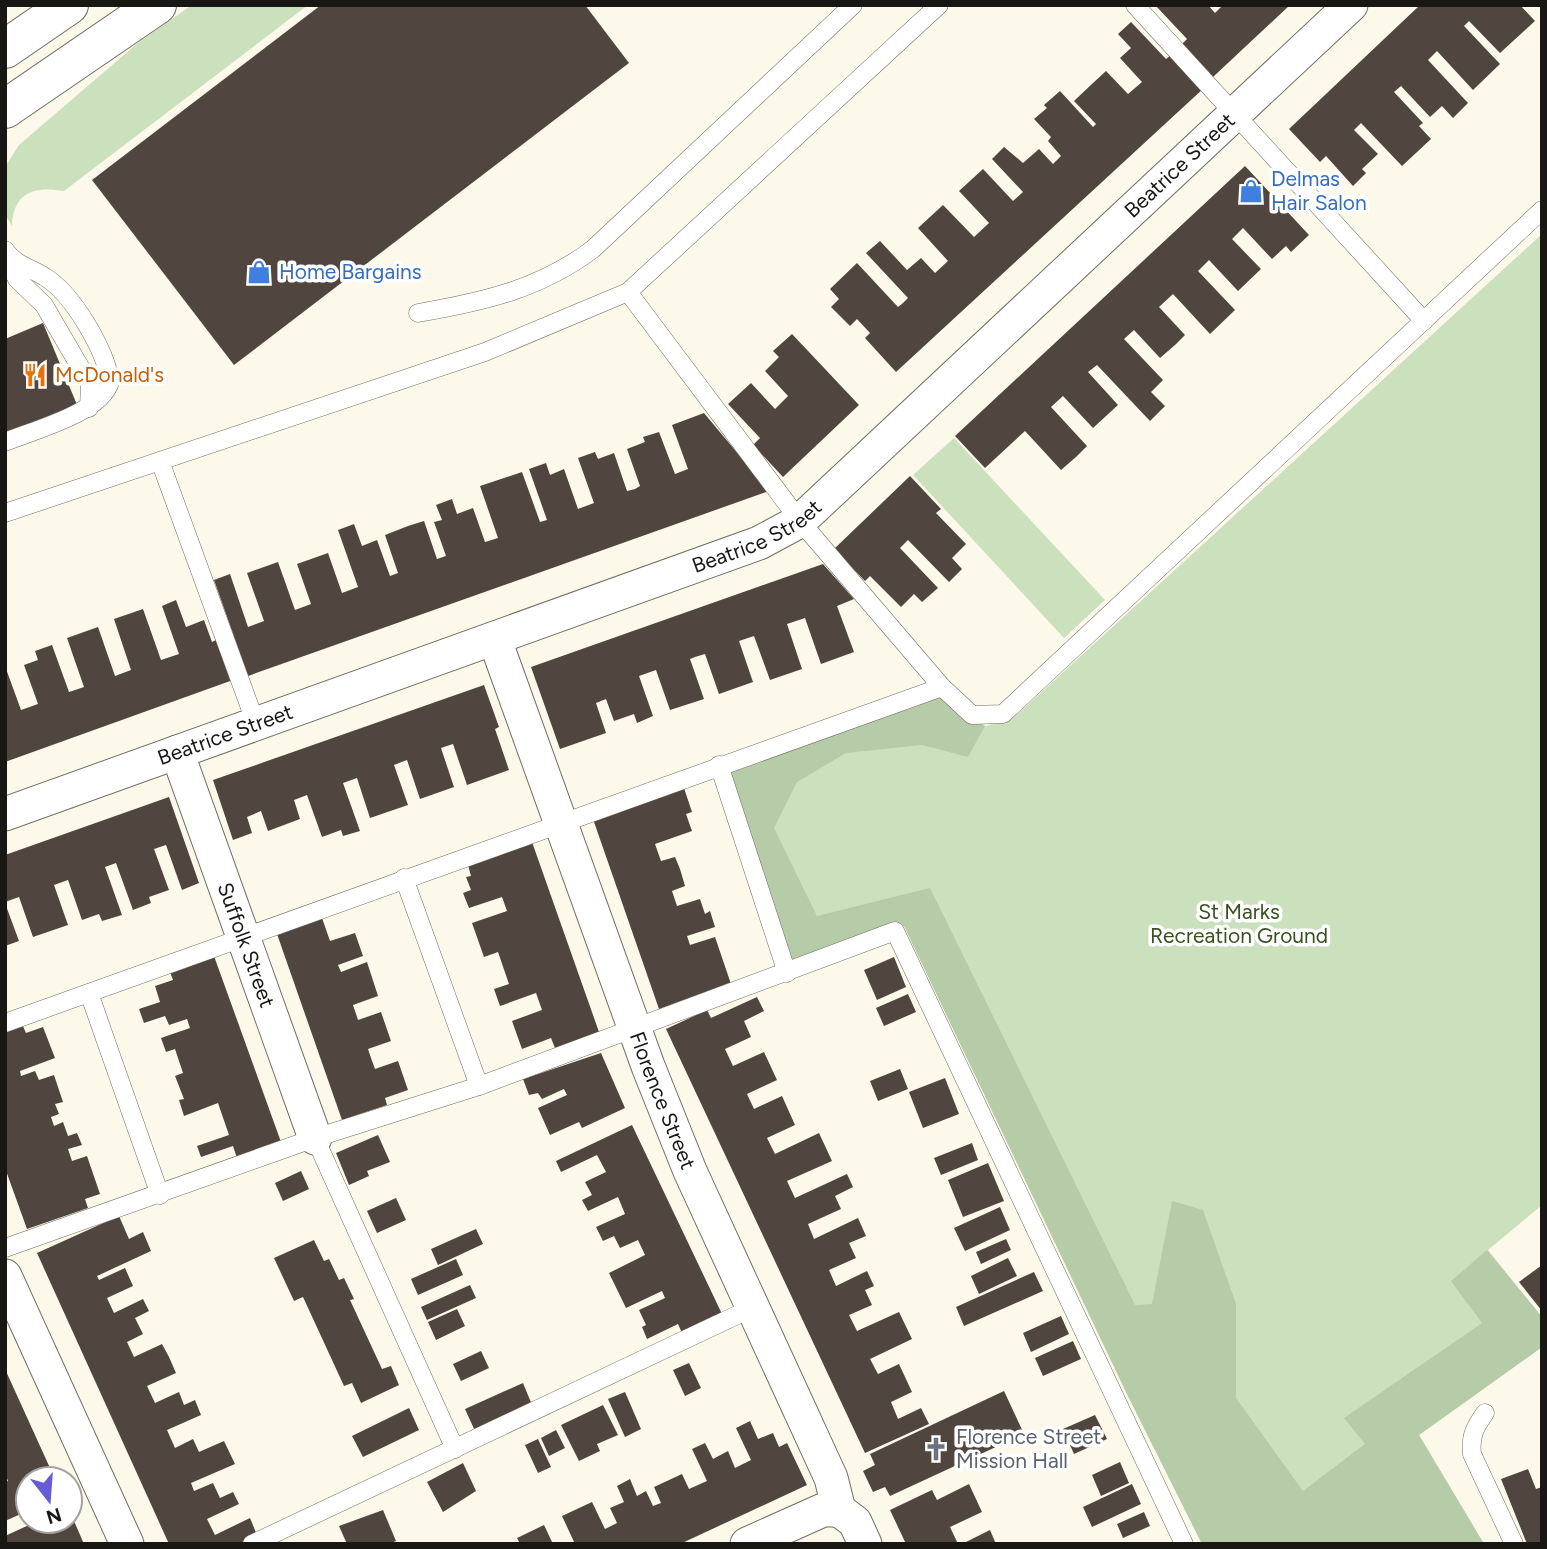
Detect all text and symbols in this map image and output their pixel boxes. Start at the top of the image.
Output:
street label: Beatrice Street [1119,107,1240,223]
place label: Delmas Hair Salon [1271,166,1367,215]
shop icon: Delmas Hair Salon [1237,177,1265,205]
shop icon: Home Bargains [245,258,273,286]
place label: Home Bargains [279,259,422,284]
restaurant icon: McDonald's [21,361,49,389]
place label: McDonald's [55,362,164,387]
street label: Beatrice Street [689,494,827,578]
street label: Beatrice Street [154,699,296,770]
street label: Suffolk Street [213,879,280,1011]
park label: St Marks Recreation Ground [1150,899,1328,948]
street label: Florence Street [625,1028,701,1173]
place label: Florence Street Mission Hall [956,1424,1101,1473]
church icon: Florence Street Mission Hall [922,1435,950,1463]
north arrow [14,1465,84,1535]
text: N [43,1503,64,1529]

